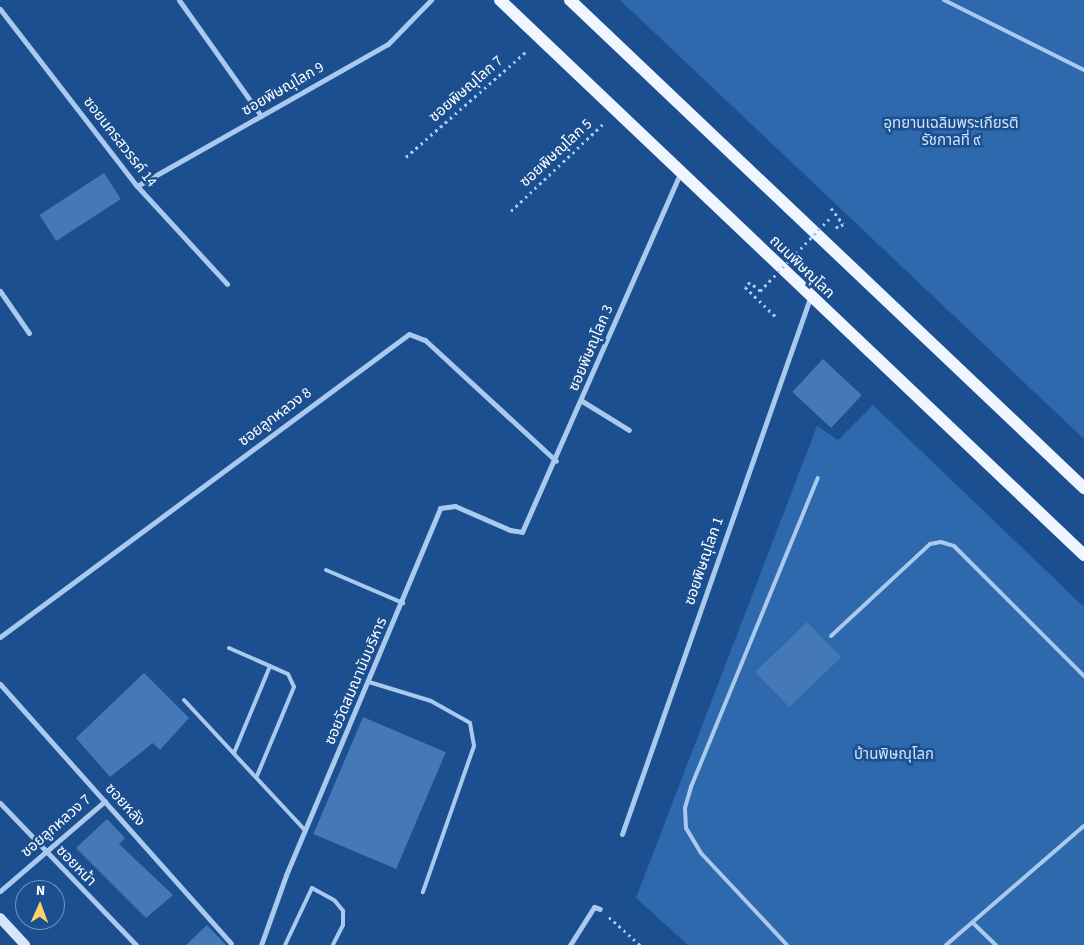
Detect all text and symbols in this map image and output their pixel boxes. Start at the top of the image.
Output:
street label: ซอยพิษณุโลก 7 [425,52,507,126]
street label: ซอยพิษณุโลก 9 [239,58,327,120]
street label: ซอยนครสวรรค์ 14 [79,93,161,191]
park label: อุทยานเฉลิมพระเกียรติ รัชกาลที่ ๙ [883,114,1019,149]
street label: ซอยพิษณุโลก 5 [516,115,596,191]
street label: ถนนพิษณุโลก [766,232,838,302]
street label: ซอยพิษณุโลก 3 [565,302,617,394]
street label: ซอยลูกหลวง 8 [235,384,315,450]
street label: ซอยพิษณุโลก 1 [681,515,727,607]
street label: ซอยวัดสมณานัมบริหาร [321,614,391,748]
park label: บ้านพิษณุโลก [854,746,934,764]
street label: ซอยหลัง [101,780,149,830]
street label: ซอยลูกหลวง 7 [17,791,95,861]
street label: ซอยหน้า [52,842,100,890]
north arrow [15,880,65,930]
text: N [35,881,45,901]

